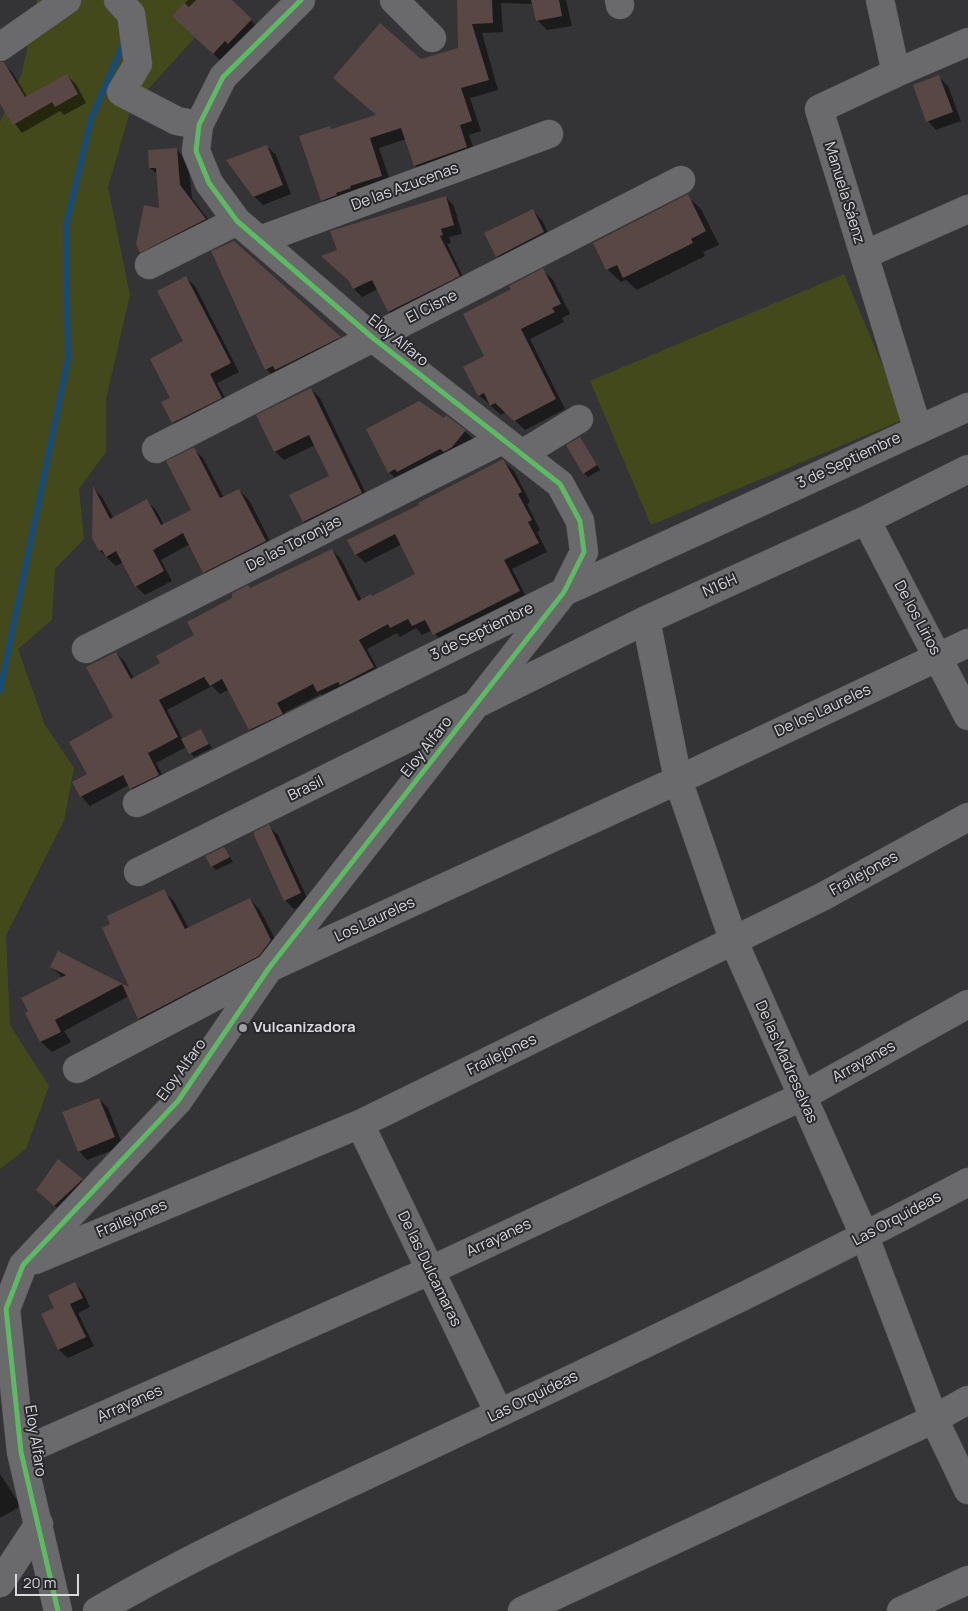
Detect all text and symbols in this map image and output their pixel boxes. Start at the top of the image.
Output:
street label: Manuela Sáenz [820,140,868,246]
street label: De las Azucenas [349,159,461,215]
street label: El Cisne [404,287,460,327]
street label: Eloy Alfaro [364,311,432,371]
street label: 3 de Septiembre [794,429,904,493]
street label: De las Toronjas [244,512,344,576]
street label: N16H [700,571,740,601]
street label: De los Lirios [890,578,944,658]
street label: 3 de Septiembre [428,599,536,665]
street label: De los Laureles [772,681,874,741]
street label: Eloy Alfaro [398,713,456,781]
street label: Brasil [285,773,327,805]
street label: Frailejones [827,848,901,900]
street label: Los Laureles [332,894,418,946]
street label: De las Madreselvas [751,998,821,1126]
place label: Vulcanizadora [253,1019,356,1037]
marker: Vulcanizadora [237,1022,249,1034]
street label: Frailejones [464,1030,540,1080]
street label: Eloy Alfaro [154,1036,210,1104]
street label: Arrayanes [829,1037,899,1087]
street label: Las Orquideas [849,1188,945,1250]
street label: Frailejones [94,1196,170,1242]
street label: De las Dulcamaras [393,1208,465,1330]
street label: Arrayanes [464,1215,534,1261]
street label: Las Orquideas [485,1367,581,1427]
street label: Arrayanes [95,1382,165,1426]
street label: Eloy Alfaro [20,1404,50,1478]
scale bar [18,1564,81,1596]
text: 20 m [23,1572,56,1593]

